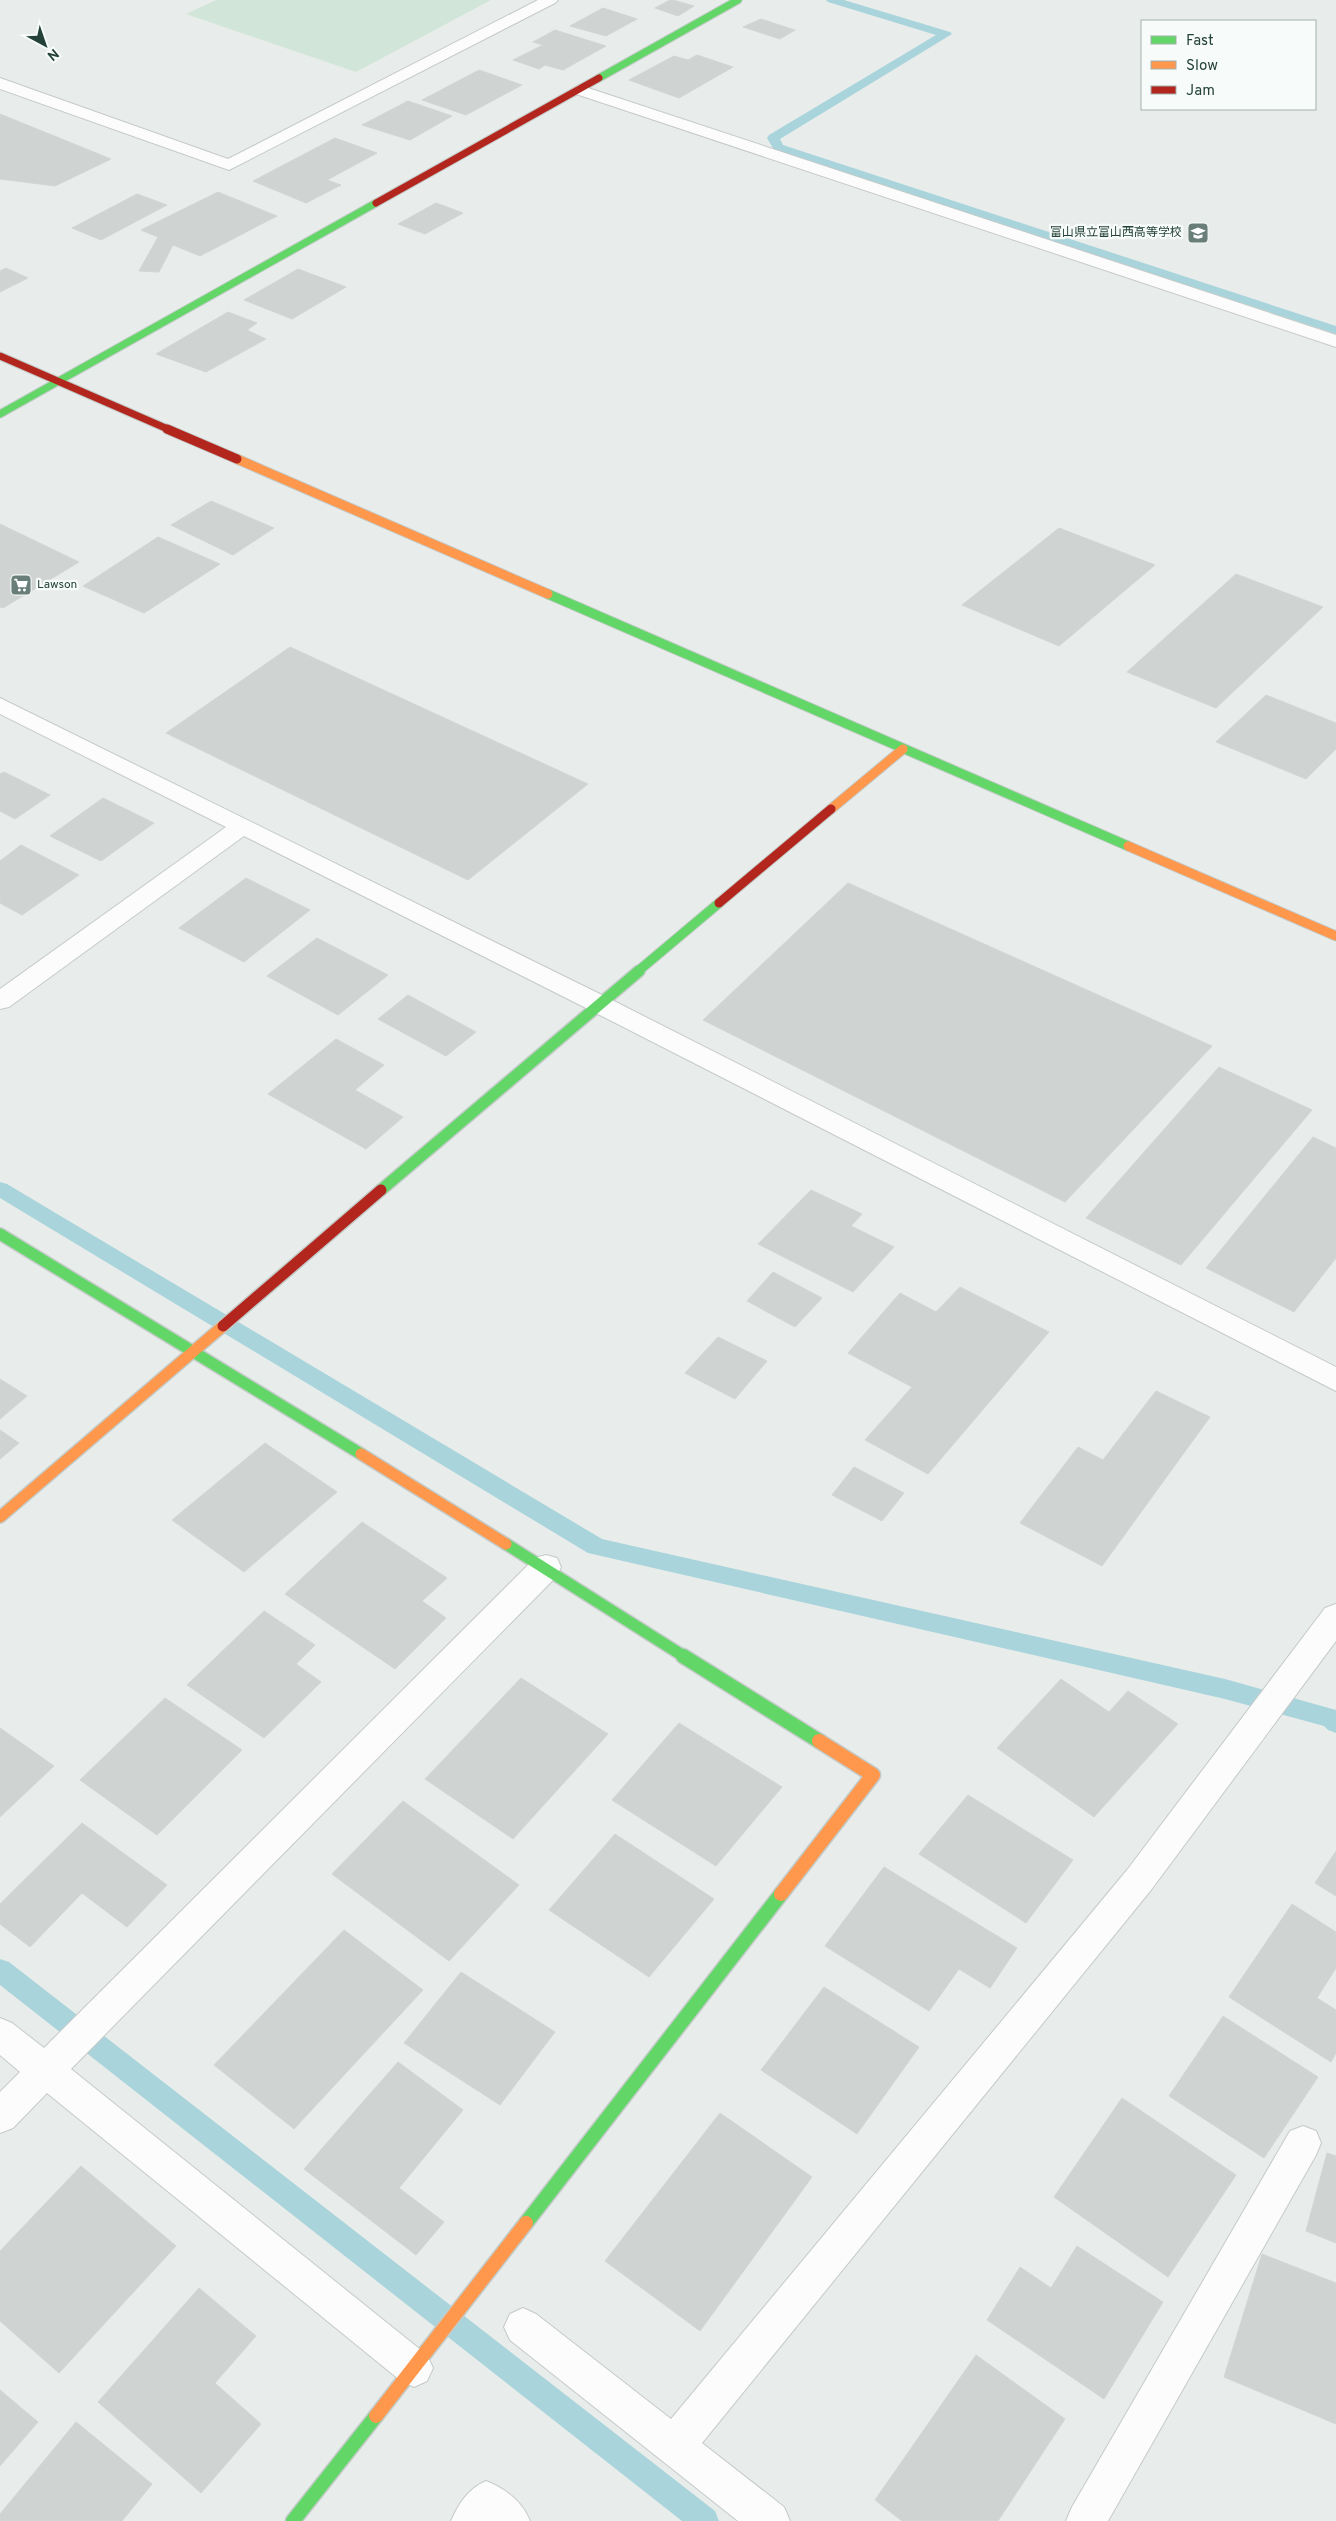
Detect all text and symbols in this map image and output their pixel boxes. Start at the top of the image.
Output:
north arrow [20,20,70,70]
legend [1141,20,1316,110]
text: Fast [1186,32,1214,51]
text: N [43,44,62,64]
text: Slow [1186,57,1218,76]
text: Jam [1186,82,1215,101]
school or university icon: 富山県立富山西高等学校 [1186,221,1210,245]
place label: 富山県立富山西高等学校 [1050,225,1182,241]
supermarket icon: Lawson [9,573,33,597]
place label: Lawson [37,577,77,593]

